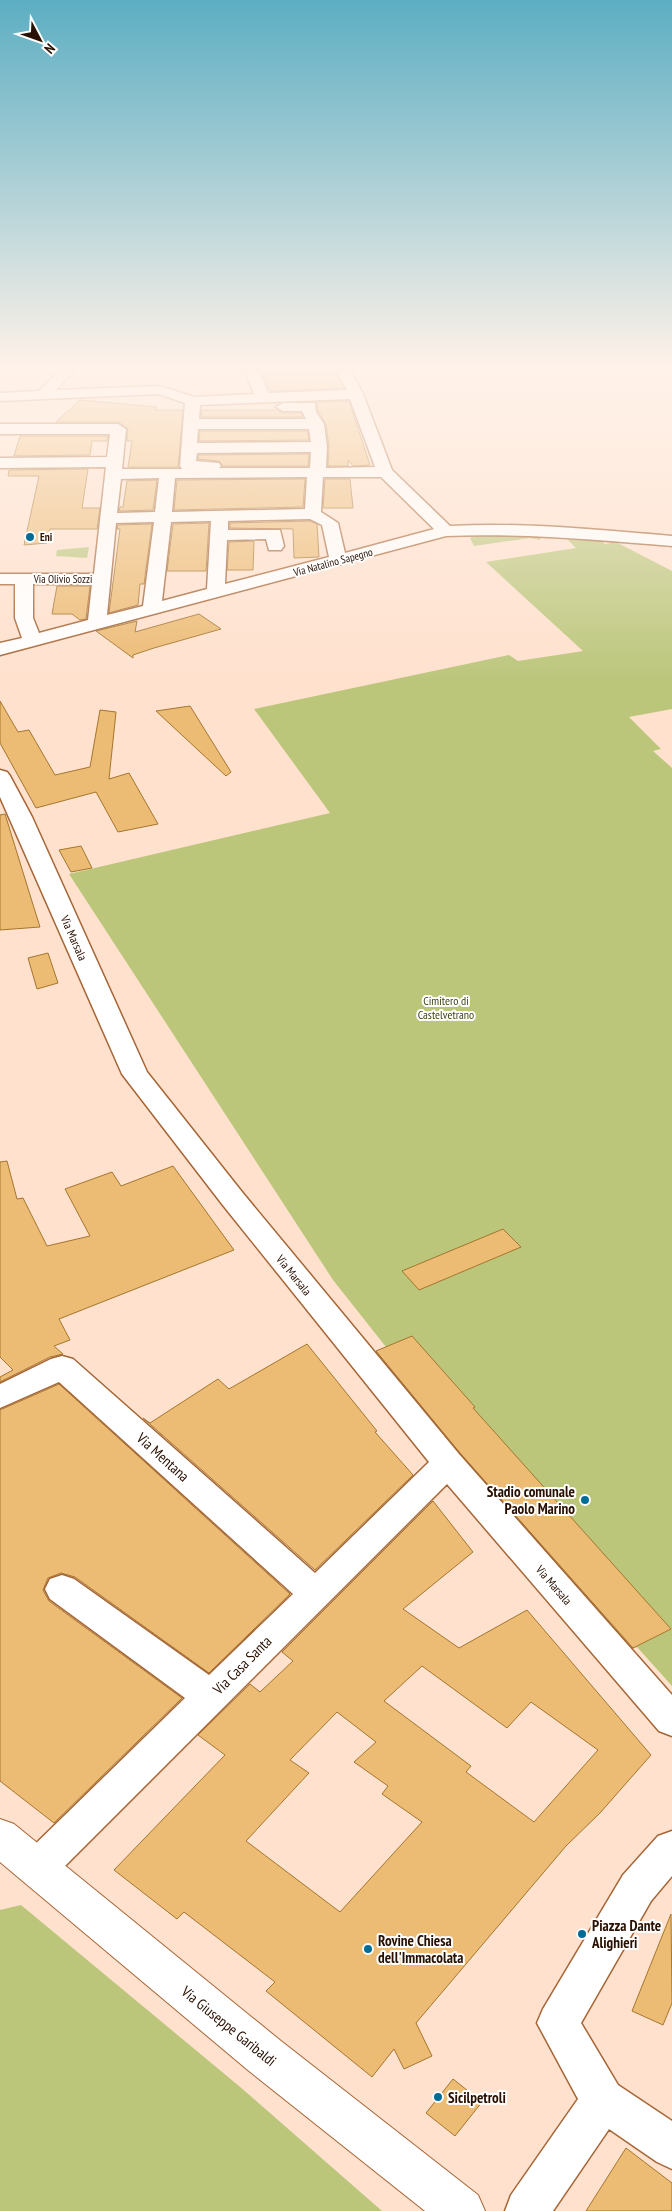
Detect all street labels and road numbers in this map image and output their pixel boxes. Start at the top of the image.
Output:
street label: Via Natalino Sapegno [291,545,374,580]
street label: Via Olivio Sozzi [33,572,92,586]
street label: Via Marsala [57,912,91,963]
street label: Via Marsala [273,1251,315,1298]
street label: Via Mentana [132,1428,193,1486]
street label: Via Marsala [532,1561,575,1608]
street label: Via Casa Santa [208,1632,275,1699]
street label: Via Giuseppe Garibaldi [177,1981,280,2070]

